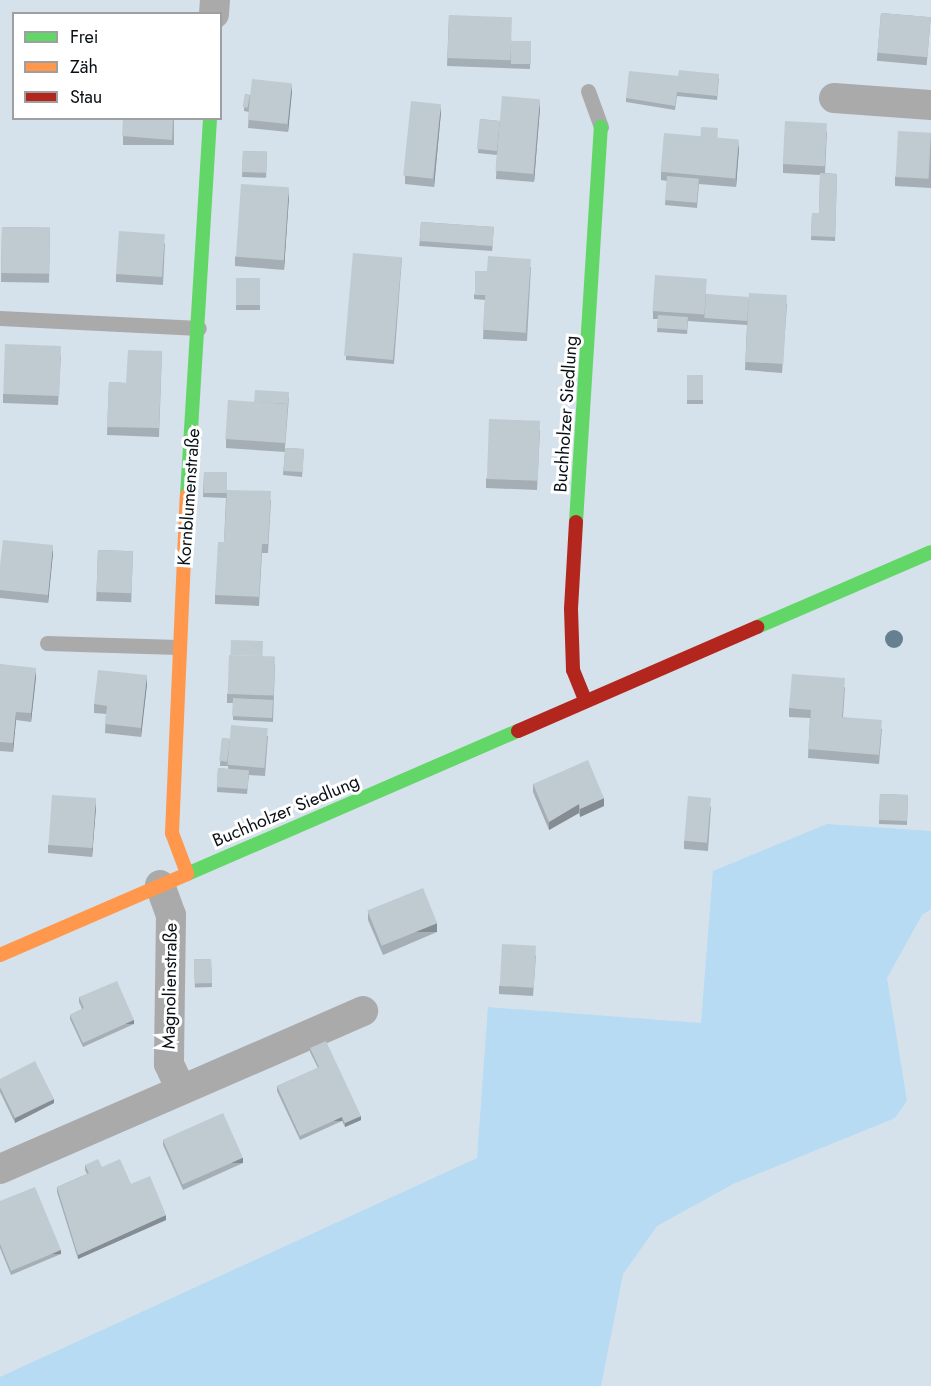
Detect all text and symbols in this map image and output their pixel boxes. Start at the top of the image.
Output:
legend [12,12,222,120]
text: Frei [70,24,99,50]
text: Zäh [70,54,98,80]
text: Stau [70,84,102,110]
street label: Buchholzer Siedlung [550,335,582,493]
street label: Kornblumenstraße [173,428,205,566]
street label: Buchholzer Siedlung [209,770,363,852]
street label: Magnolienstraße [158,923,182,1049]

